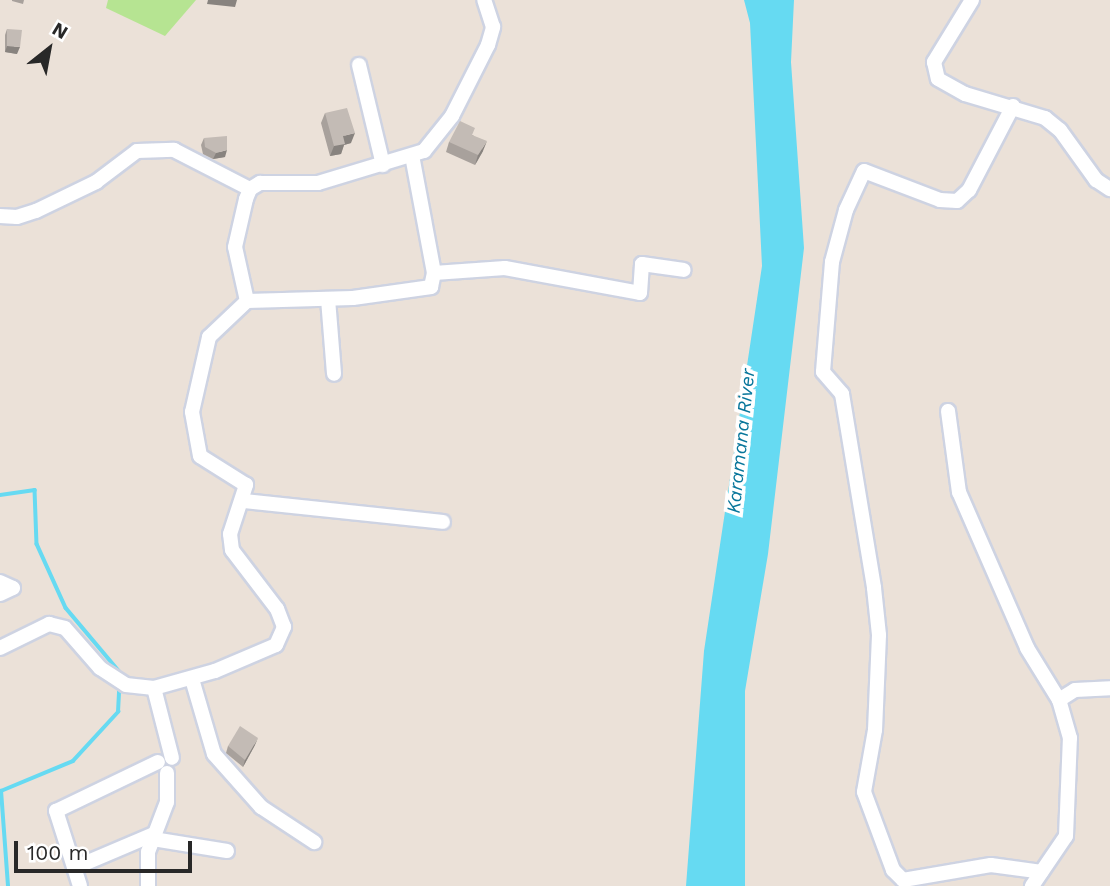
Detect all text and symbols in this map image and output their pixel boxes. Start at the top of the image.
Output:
north arrow [14,14,84,84]
text: N [48,17,72,44]
water label: Karamana River [722,367,760,515]
scale bar [18,826,196,870]
text: 100 m [27,840,89,865]

